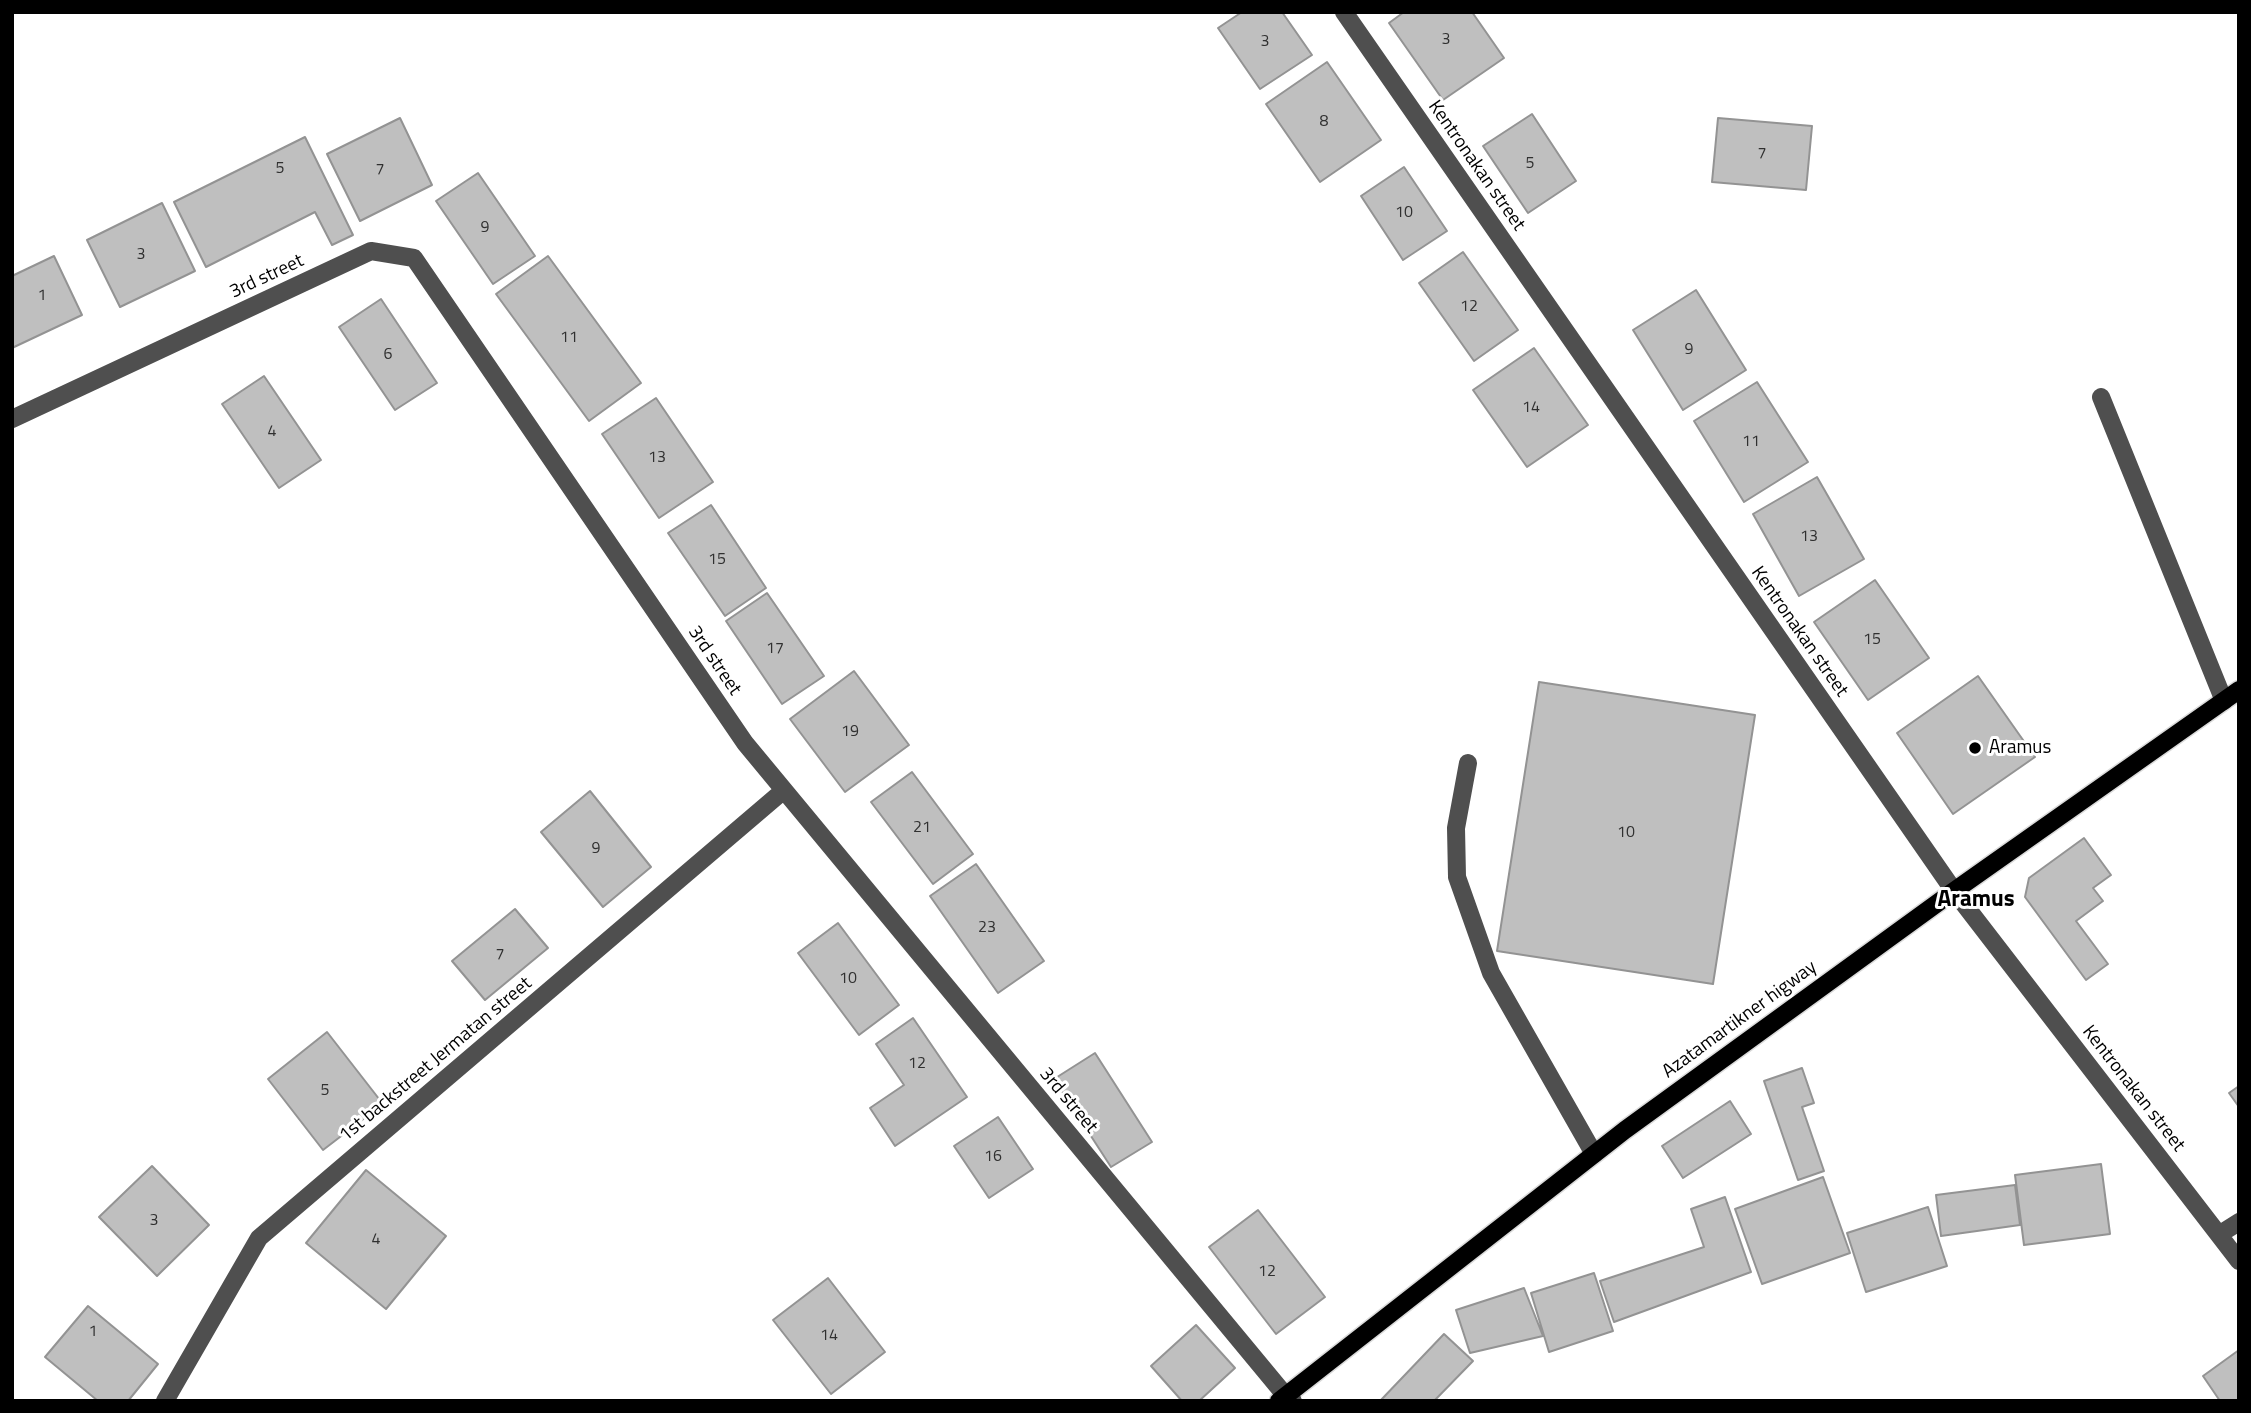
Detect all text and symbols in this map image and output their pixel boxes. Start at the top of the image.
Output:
house number: 3 [1442,30,1450,50]
house number: 3 [1261,32,1269,52]
street label: Kentronakan street [1423,97,1529,235]
house number: 8 [1320,112,1328,132]
house number: 7 [1758,144,1766,164]
house number: 5 [1526,154,1534,174]
house number: 5 [276,159,284,179]
house number: 7 [376,160,384,180]
house number: 10 [1395,203,1413,223]
house number: 9 [481,218,489,238]
house number: 3 [137,245,145,265]
street label: 3rd street [226,250,308,304]
house number: 1 [38,286,46,306]
house number: 12 [1460,297,1478,317]
house number: 11 [560,328,578,348]
house number: 9 [1685,340,1693,360]
house number: 6 [384,345,392,365]
house number: 14 [1522,398,1540,418]
house number: 4 [268,422,276,442]
house number: 11 [1742,432,1760,452]
house number: 13 [648,448,666,468]
house number: 13 [1800,527,1818,547]
house number: 15 [708,550,726,570]
street label: Kentronakan street [1746,563,1852,701]
street label: 3rd street [682,622,746,700]
house number: 15 [1863,630,1881,650]
house number: 17 [766,639,784,659]
house number: 19 [841,722,859,742]
place label: Aramus [1989,737,2051,759]
marker: Aramus [1967,740,1983,756]
house number: 21 [913,818,931,838]
house number: 10 [1617,823,1635,843]
house number: 9 [592,839,600,859]
district label: Aramus [1937,886,2015,914]
house number: 23 [978,918,996,938]
house number: 7 [496,945,504,965]
street label: Azatamartikner higway [1658,956,1822,1084]
house number: 10 [839,969,857,989]
street label: 1st backstreet Jermatan street [335,973,537,1147]
street label: Kentronakan street [2077,1021,2189,1157]
house number: 12 [908,1054,926,1074]
street label: 3rd street [1034,1063,1102,1139]
house number: 5 [321,1081,329,1101]
house number: 16 [984,1147,1002,1167]
house number: 3 [150,1211,158,1231]
house number: 4 [372,1230,380,1250]
house number: 12 [1258,1262,1276,1282]
house number: 1 [89,1322,97,1342]
house number: 14 [820,1326,838,1346]

